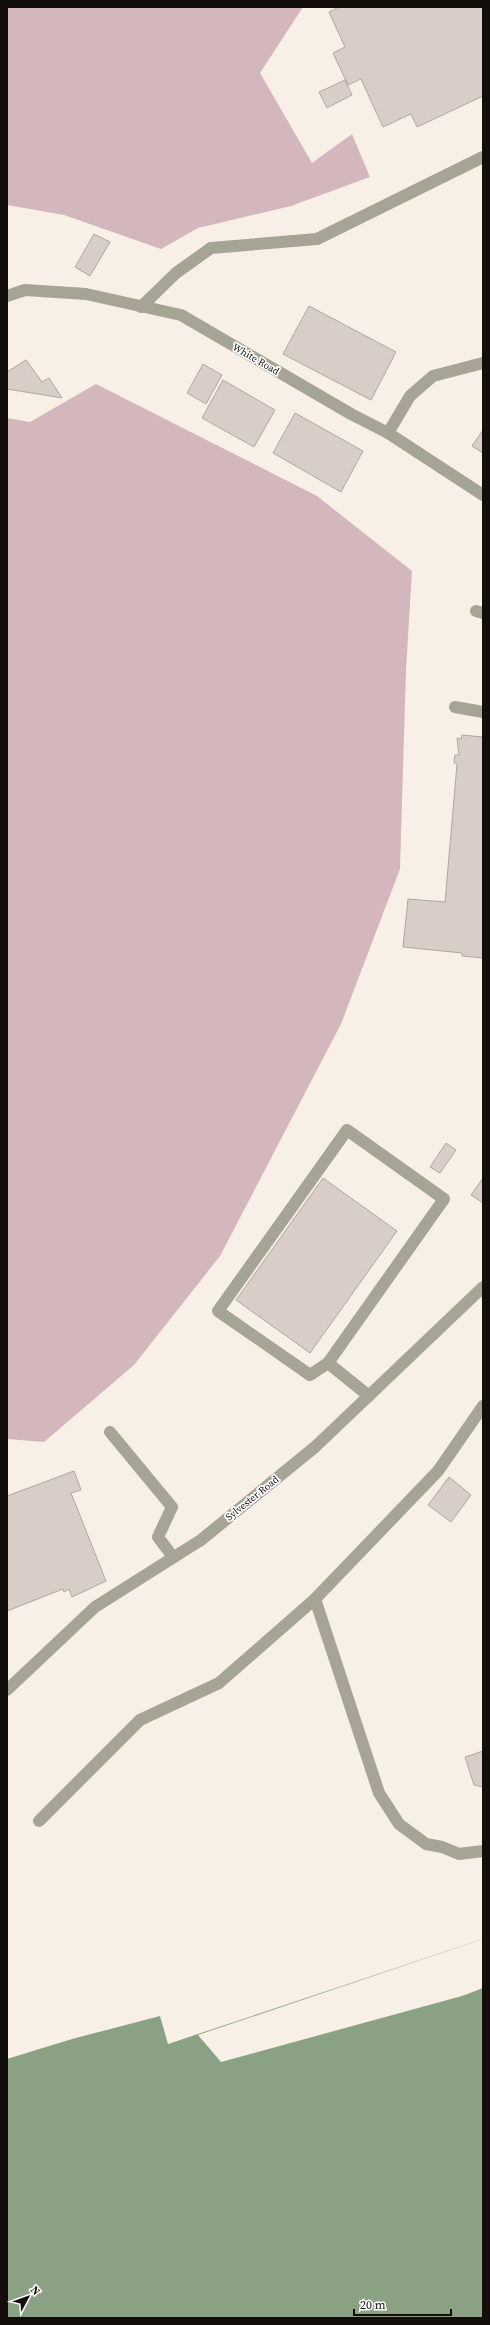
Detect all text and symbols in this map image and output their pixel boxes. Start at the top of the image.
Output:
street label: White Road [230,340,282,378]
street label: Sylvester Road [223,1472,281,1523]
north arrow [8,2277,48,2317]
text: N [27,2283,43,2299]
scale bar [354,2291,451,2317]
text: 20 m [360,2297,386,2313]

